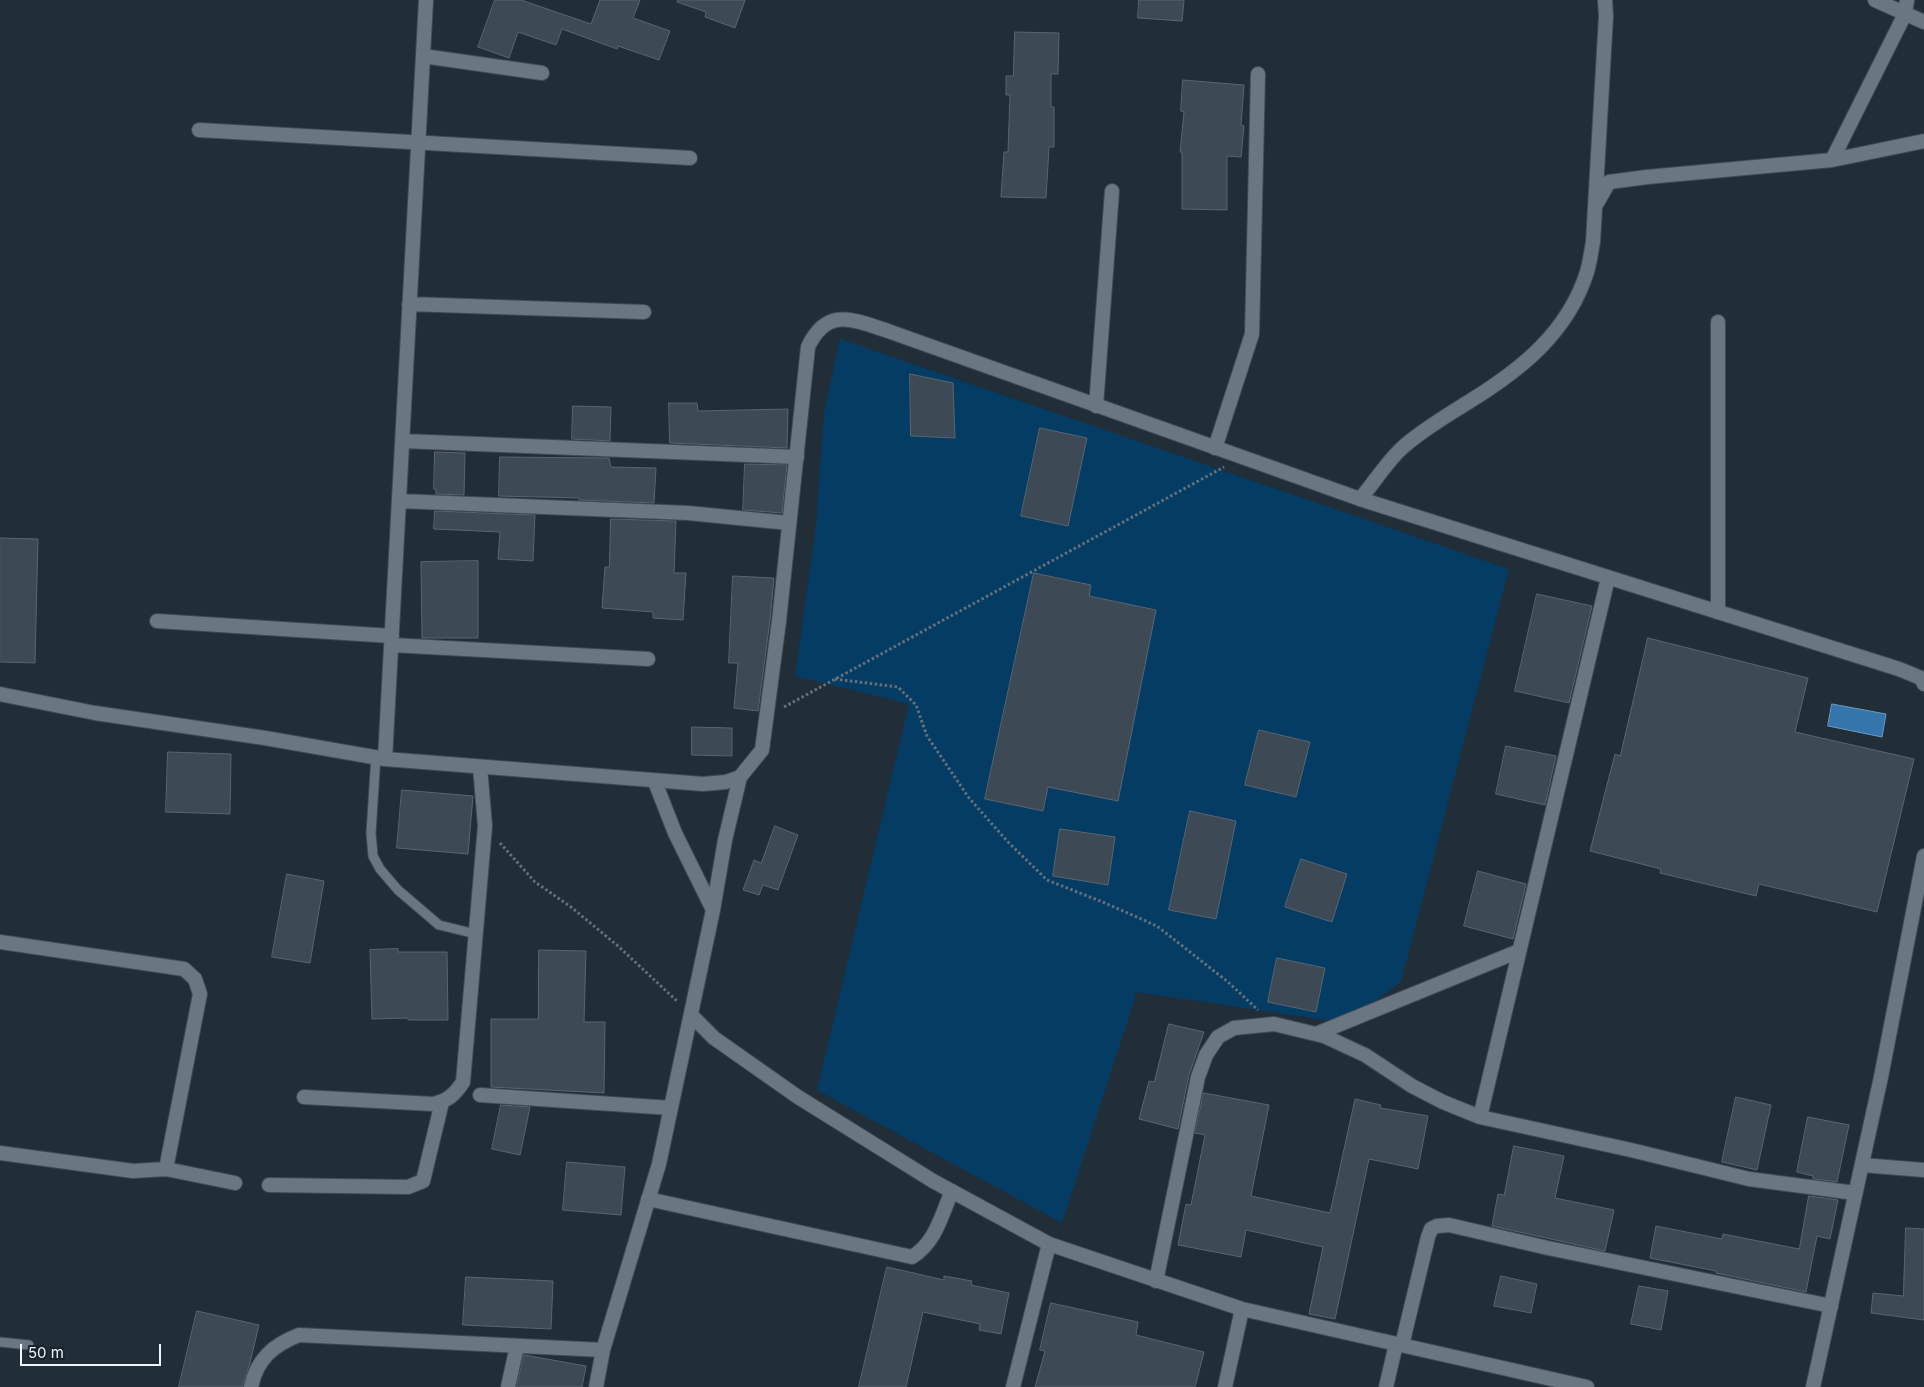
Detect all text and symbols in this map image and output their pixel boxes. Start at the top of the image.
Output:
scale bar [22,1334,164,1366]
text: 50 m [28,1343,64,1362]

